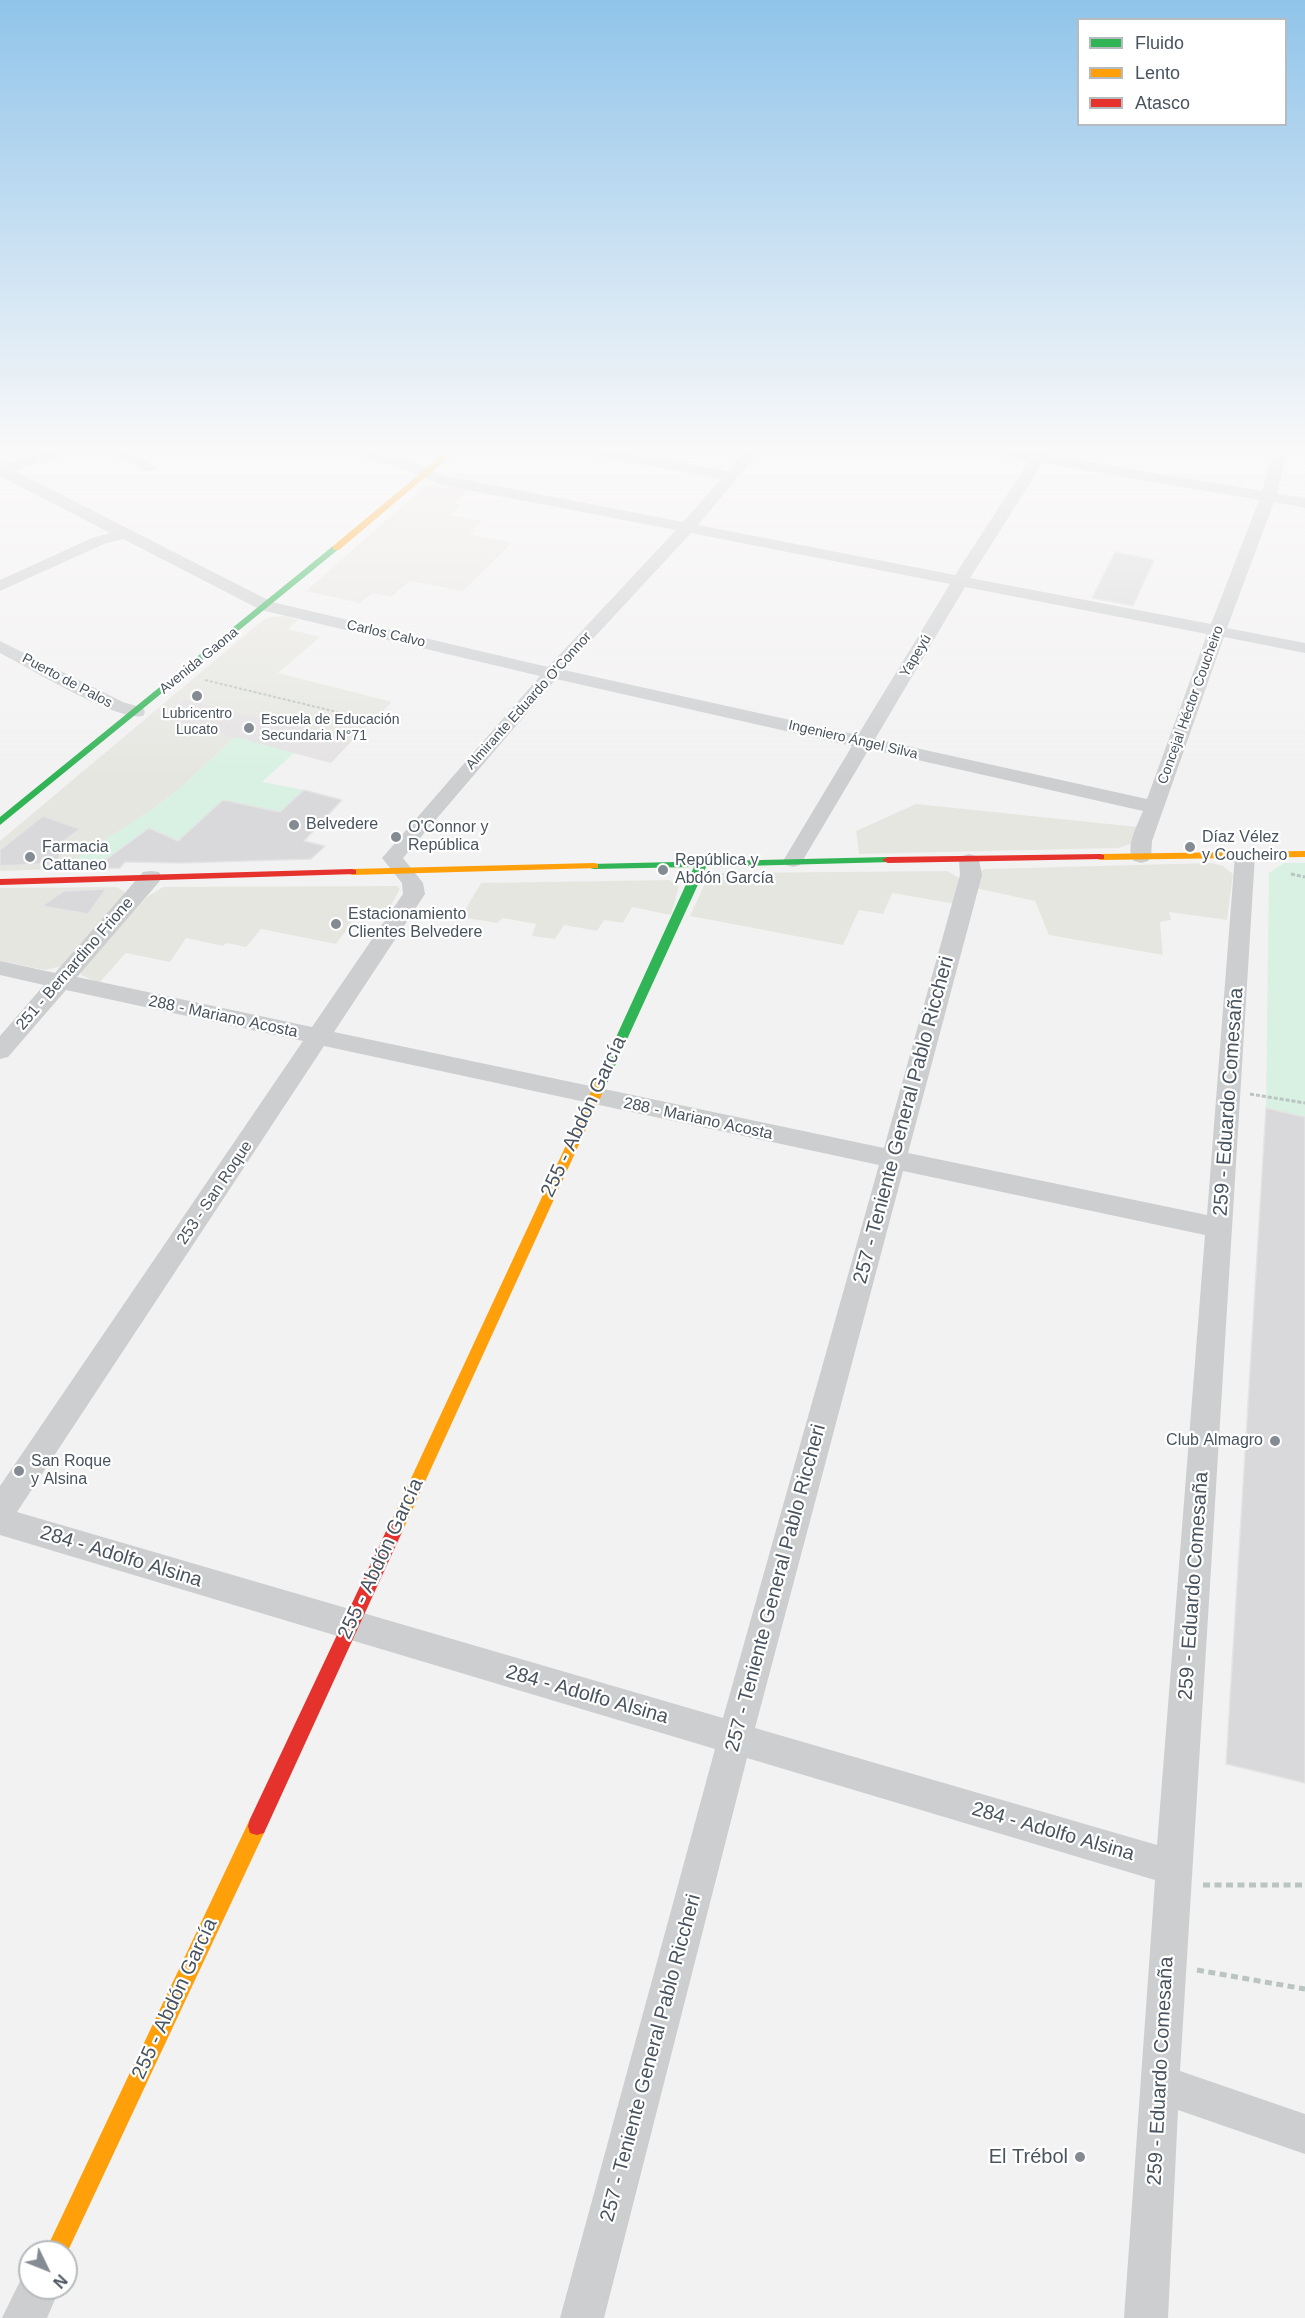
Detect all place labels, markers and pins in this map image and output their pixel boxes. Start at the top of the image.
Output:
marker: Lubricentro Lucato [190,689,204,703]
place label: Lubricentro Lucato [162,706,232,738]
place label: Escuela de Educación Secundaria N°71 [261,712,400,744]
marker: Escuela de Educación Secundaria N°71 [242,721,256,735]
place label: Belvedere [306,815,378,835]
marker: Belvedere [287,818,301,832]
place label: O'Connor y República [408,818,488,856]
place label: Díaz Vélez y Coucheiro [1202,828,1287,866]
marker: O'Connor y República [389,830,403,844]
place label: Farmacia Cattaneo [42,838,109,876]
marker: Díaz Vélez y Coucheiro [1183,840,1197,854]
marker: Farmacia Cattaneo [23,850,37,864]
place label: República y Abdón García [675,851,774,889]
marker: República y Abdón García [656,863,670,877]
place label: Estacionamiento Clientes Belvedere [348,905,482,943]
marker: Estacionamiento Clientes Belvedere [329,917,343,931]
place label: Club Almagro [1166,1431,1263,1451]
marker: Club Almagro [1268,1434,1282,1448]
place label: San Roque y Alsina [31,1452,111,1490]
marker: San Roque y Alsina [12,1464,26,1478]
place label: El Trébol [989,2145,1068,2169]
marker: El Trébol [1073,2150,1087,2164]

